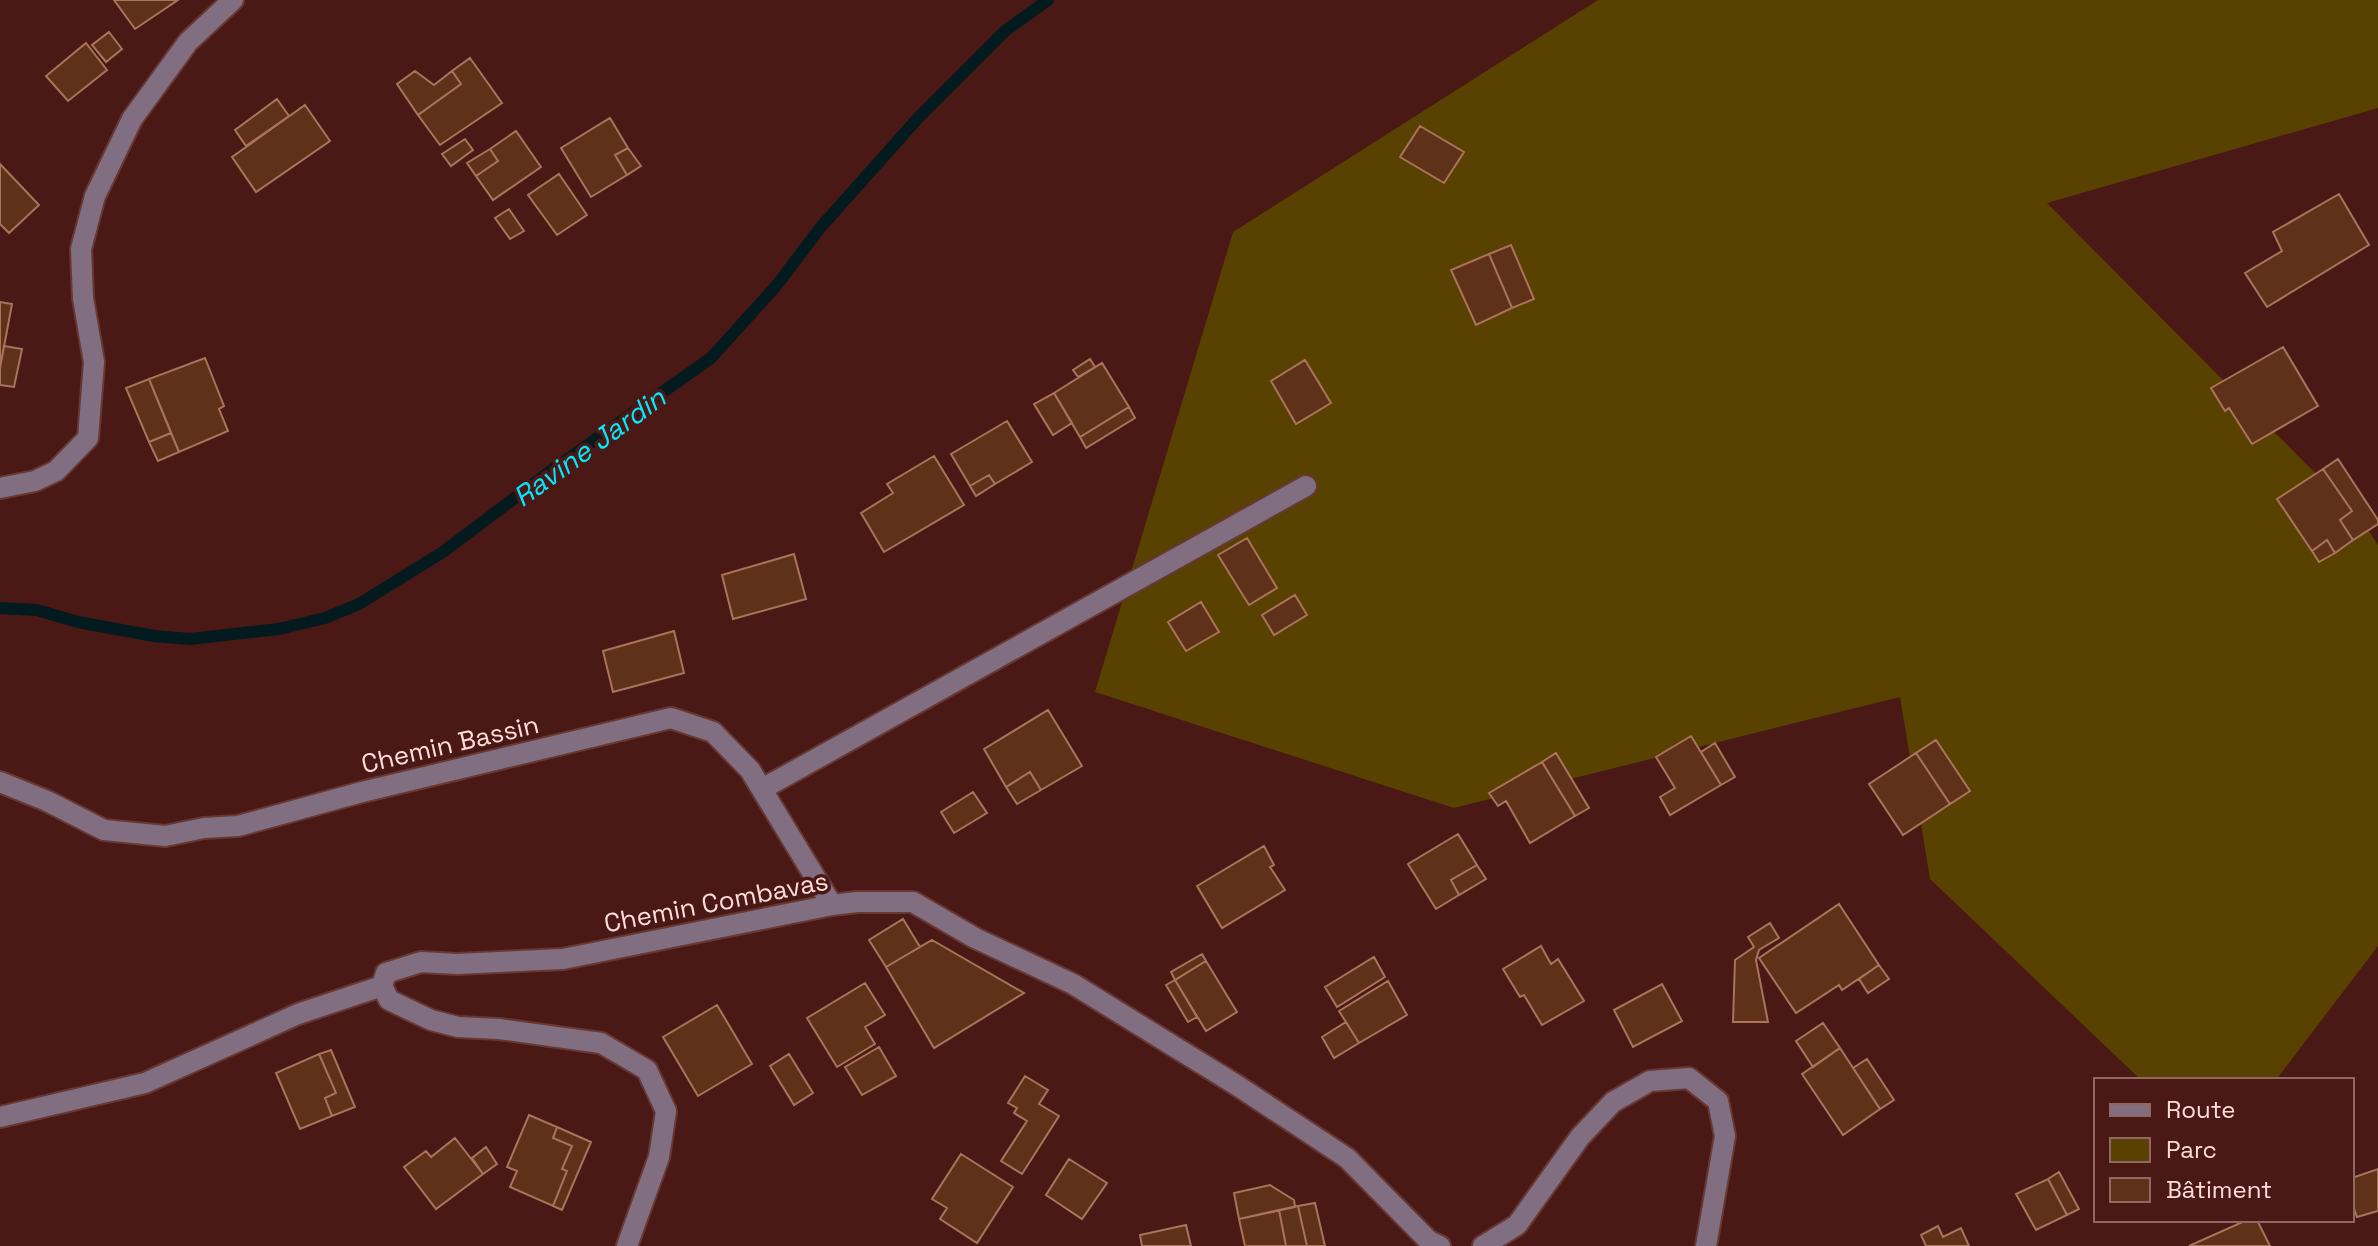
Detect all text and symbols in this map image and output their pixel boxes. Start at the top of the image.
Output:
water label: Ravine Jardin [506,379,673,514]
street label: Chemin Bassin [358,707,542,781]
street label: Chemin Combavas [601,864,831,940]
legend [2094,1078,2354,1222]
text: Route [2166,1094,2235,1125]
text: Parc [2166,1134,2217,1165]
text: Bâtiment [2166,1174,2272,1205]

